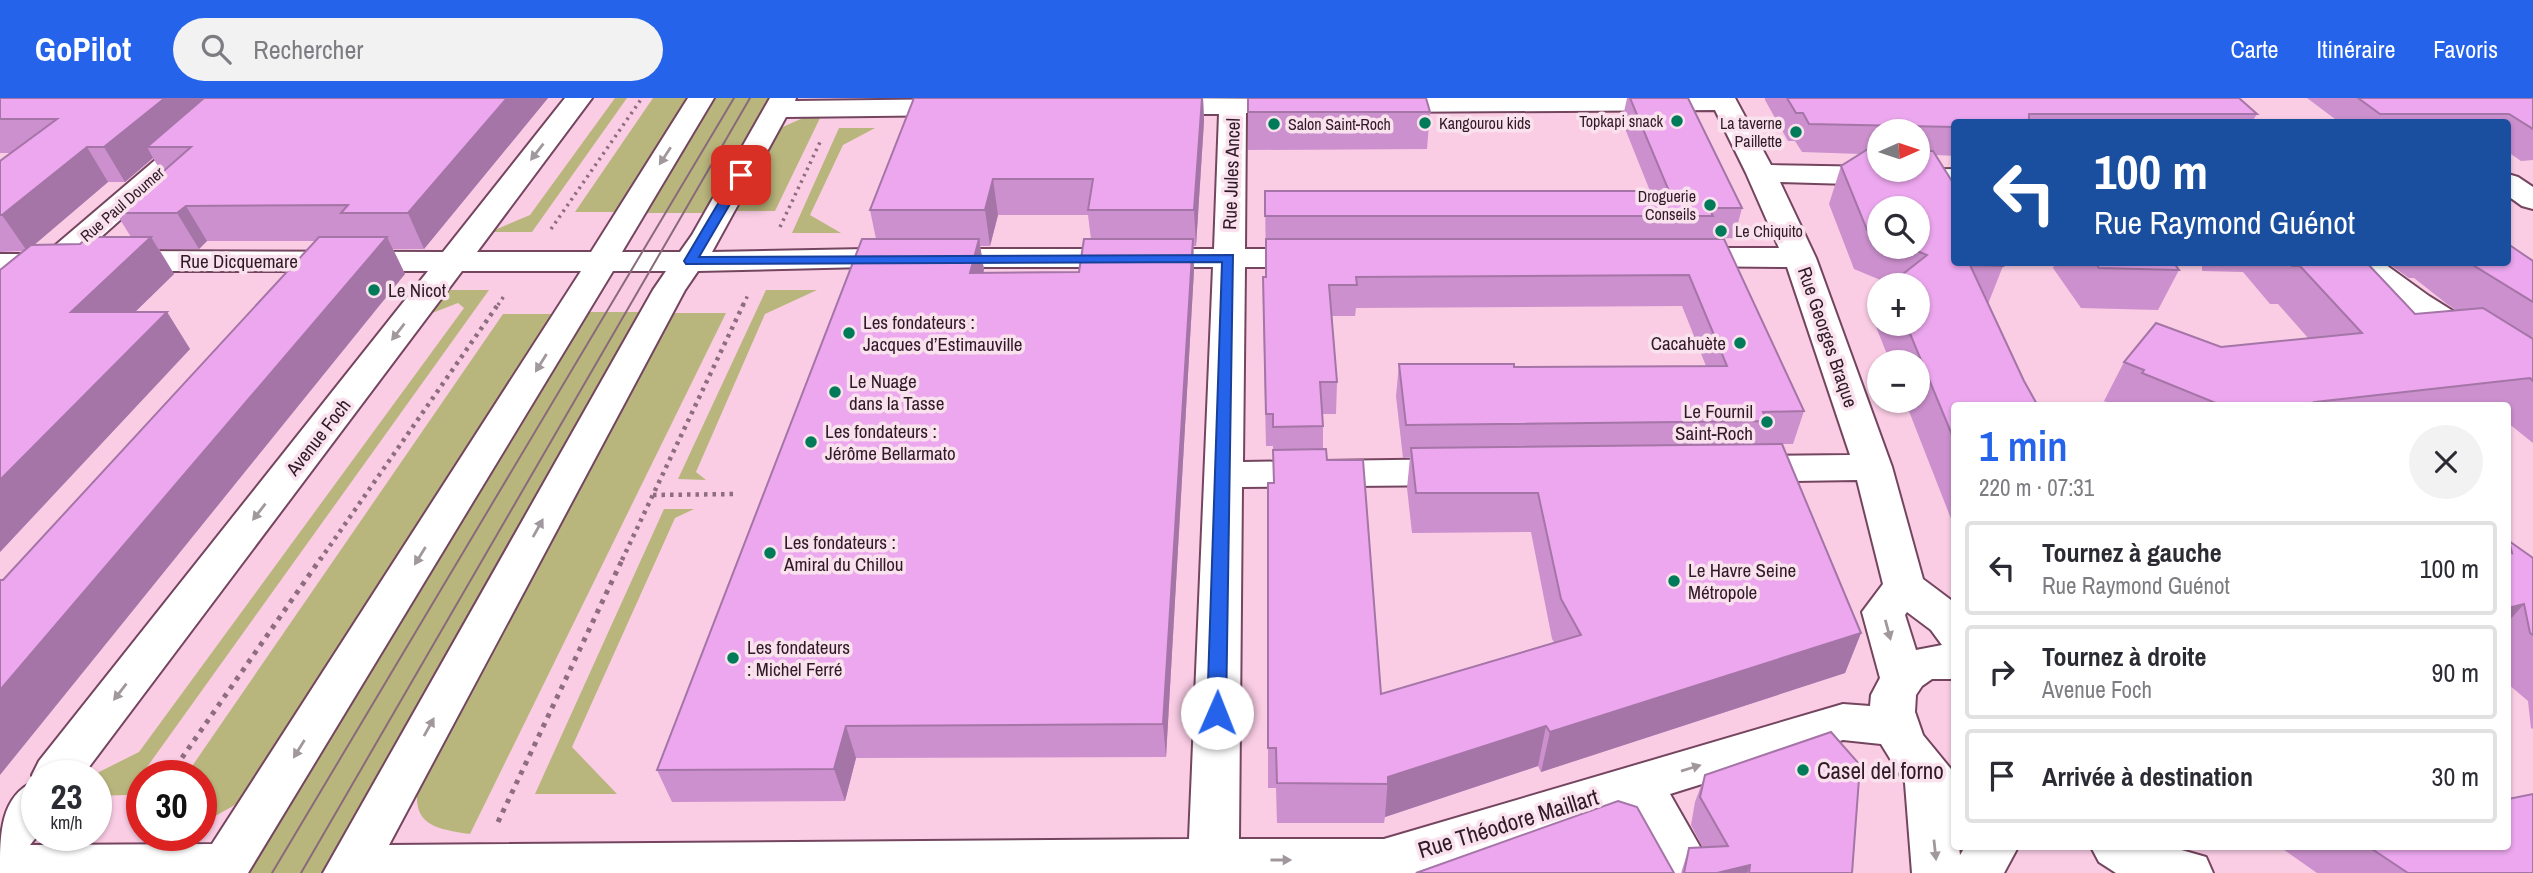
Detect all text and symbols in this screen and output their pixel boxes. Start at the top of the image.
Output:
search box [173,18,663,81]
text: GoPilot [35,27,131,71]
icon: search [197,30,235,68]
text: Rechercher [253,32,363,67]
text: Carte [2230,33,2279,65]
text: Itinéraire [2317,33,2395,65]
text: Favoris [2433,33,2498,65]
place label: Topkapi snack [1579,110,1663,132]
place label: Kangourou kids [1439,112,1531,134]
place label: La taverne Paillette [1720,112,1782,152]
place label: Salon Saint-Roch [1288,113,1391,135]
marker: Topkapi snack [1669,113,1685,129]
marker: Kangourou kids [1417,115,1433,131]
marker: Salon Saint-Roch [1266,116,1282,132]
street label: Rue Jules Ancel [1216,118,1246,230]
north arrow [1867,119,1930,182]
map controls [1867,119,1930,413]
marker: La taverne Paillette [1788,124,1804,140]
text: 100 m [2094,138,2208,204]
one-way arrow [531,143,545,161]
pin [711,145,771,205]
one-way arrow [658,146,671,165]
icon: left [1979,147,2070,238]
icon: arrive [722,156,760,194]
street label: Rue Paul Doumer [75,161,169,247]
place label: Droguerie Conseils [1638,185,1696,225]
button: search [1867,196,1930,259]
marker: Droguerie Conseils [1702,197,1718,213]
text: Rue Raymond Guénot [2094,201,2355,244]
place label: Le Chiquito [1735,220,1803,242]
marker: Le Chiquito [1713,223,1729,239]
street label: Rue Dicquemare [180,248,298,274]
street label: Rue Georges Braque [1792,263,1864,411]
button: + [1867,273,1930,336]
place label: Le Nicot [388,277,447,303]
marker: Le Nicot [366,282,382,298]
place label: Les fondateurs : Jacques d’Estimauville [863,309,1022,357]
one-way arrow [392,323,406,341]
marker: Les fondateurs : Jacques d’Estimauville [841,325,857,341]
place label: Cacahuète [1651,330,1726,356]
marker: Cacahuète [1732,335,1748,351]
button: − [1867,350,1930,413]
one-way arrow [535,354,548,373]
place label: Le Nuage dans la Tasse [849,368,944,416]
marker: Le Nuage dans la Tasse [827,384,843,400]
street label: Avenue Foch [279,393,356,482]
place label: Le Fournil Saint-Roch [1675,398,1753,446]
marker: Le Fournil Saint-Roch [1759,414,1775,430]
place label: Les fondateurs : Jérôme Bellarmato [825,418,956,466]
text: 1 min [1979,418,2068,474]
button: close [2409,425,2483,499]
marker: Les fondateurs : Jérôme Bellarmato [803,434,819,450]
text: 220 m · 07:31 [1979,472,2094,503]
one-way arrow [253,503,267,521]
one-way arrow [532,518,544,538]
place label: Les fondateurs : Amiral du Chillou [783,529,904,577]
text: Tournez à gauche [2042,535,2222,570]
marker: Les fondateurs : Amiral du Chillou [762,545,778,561]
one-way arrow [414,546,427,566]
icon: left [1983,549,2021,587]
text: 100 m [2420,551,2479,586]
place label: Le Havre Seine Métropole [1688,557,1796,605]
text: Rue Raymond Guénot [2042,570,2230,601]
marker: Le Havre Seine Métropole [1666,573,1682,589]
one-way arrow [1884,620,1894,641]
place label: Les fondateurs : Michel Ferré [747,634,850,682]
text: Tournez à droite [2042,639,2206,674]
marker: Les fondateurs : Michel Ferré [725,650,741,666]
icon: right [1983,653,2021,691]
text: 90 m [2432,655,2479,690]
text: Avenue Foch [2042,674,2152,705]
position arrow [1180,676,1254,750]
one-way arrow [114,683,128,701]
one-way arrow [423,718,435,737]
one-way arrow [293,739,306,758]
place label: Casel del forno [1817,755,1944,786]
icon: arrive [1983,757,2021,795]
text: Arrivée à destination [2042,759,2253,794]
text: 30 m [2432,759,2479,794]
speed limit sign: 30 [126,760,217,851]
one-way arrow [1681,762,1702,772]
marker: Casel del forno [1795,762,1811,778]
text: 23 [51,773,82,820]
street label: Rue Théodore Maillart [1414,781,1602,865]
text: km/h [51,810,83,835]
one-way arrow [1930,839,1941,861]
one-way arrow [1270,854,1292,866]

